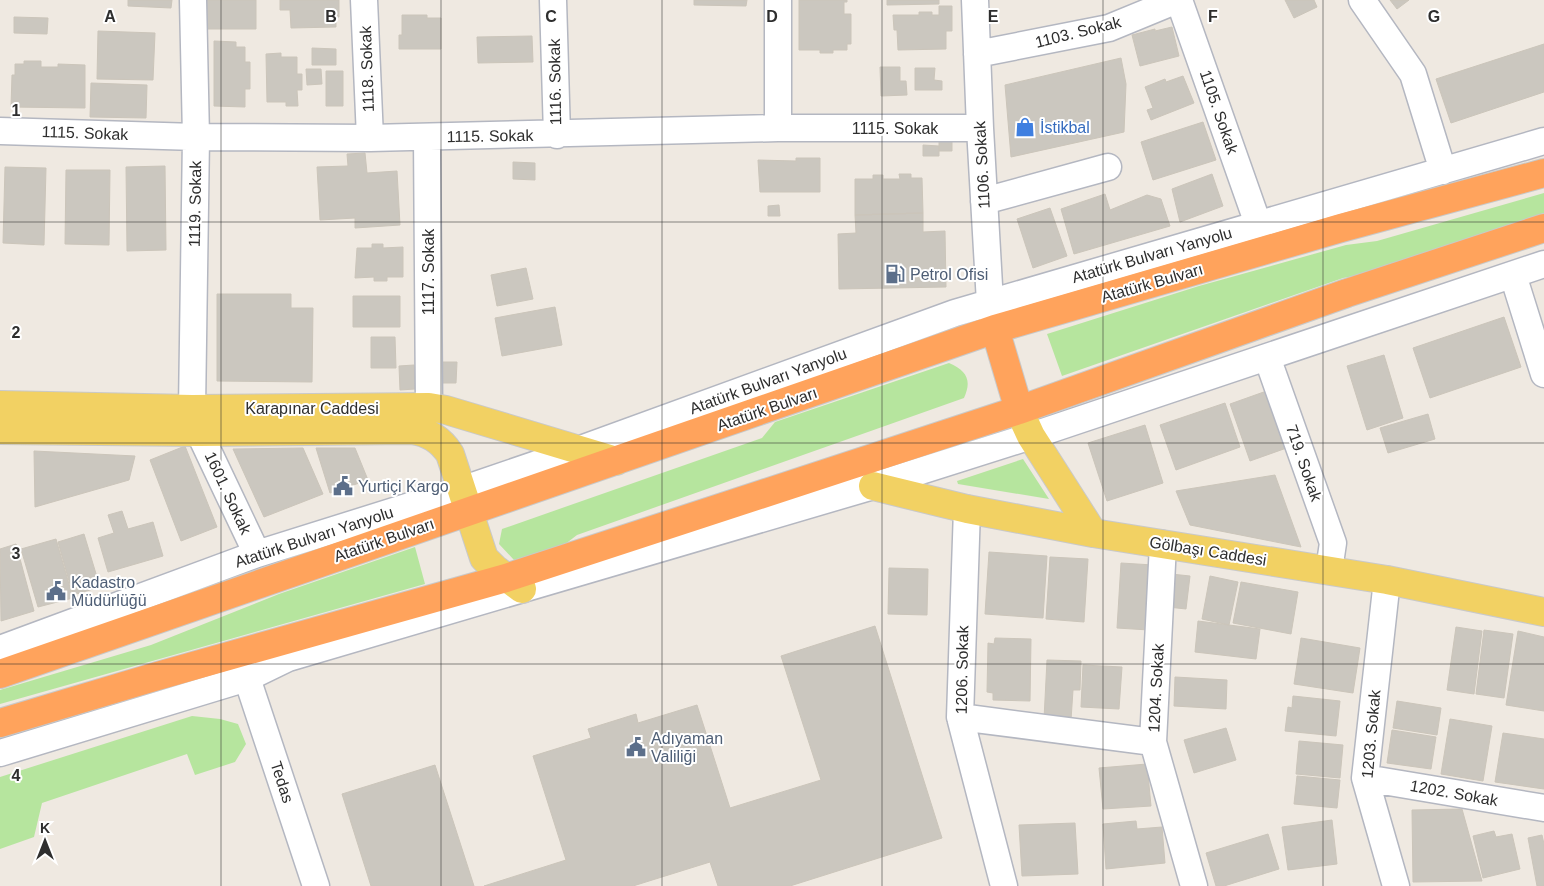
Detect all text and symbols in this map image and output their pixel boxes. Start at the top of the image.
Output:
text: A [104,8,116,25]
text: B [325,8,337,25]
text: C [545,8,557,25]
text: D [766,8,778,25]
text: E [988,8,999,25]
text: F [1208,8,1218,25]
text: G [1428,8,1440,25]
street label: 1103. Sokak [1033,13,1124,51]
street label: 1118. Sokak [357,24,377,113]
street label: 1116. Sokak [546,38,564,125]
street label: 1105. Sokak [1197,68,1242,157]
text: 1 [12,102,21,119]
shop icon: İstikbal [1014,116,1036,138]
place label: İstikbal [1040,118,1090,136]
street label: 1115. Sokak [852,120,939,137]
street label: 1106. Sokak [971,120,993,209]
street label: 1115. Sokak [41,123,130,143]
street label: 1115. Sokak [447,127,534,145]
street label: 1119. Sokak [186,160,204,247]
street label: Atatürk Bulvarı Yanyolu [1070,223,1234,287]
street label: 1117. Sokak [420,228,437,315]
street label: Atatürk Bulvarı [1099,259,1205,307]
fuel station icon: Petrol Ofisi [884,263,906,285]
place label: Petrol Ofisi [910,266,988,283]
text: 2 [12,324,21,341]
street label: Atatürk Bulvarı Yanyolu [687,344,849,418]
street label: Atatürk Bulvarı [714,383,820,435]
street label: Karapınar Caddesi [245,400,379,417]
street label: 719. Sokak [1283,422,1325,505]
street label: 1601. Sokak [201,449,255,538]
public building icon: Yurtiçi Kargo [332,475,354,497]
place label: Yurtiçi Kargo [358,478,449,495]
street label: Atatürk Bulvarı Yanyolu [232,502,396,572]
street label: Atatürk Bulvarı [331,514,437,566]
street label: Gölbaşı Caddesi [1148,533,1268,569]
text: 3 [12,545,21,562]
place label: Kadastro Müdürlüğü [71,574,147,609]
public building icon: Kadastro Müdürlüğü [45,580,67,602]
street label: 1206. Sokak [953,624,971,715]
street label: 1204. Sokak [1145,642,1167,733]
street label: 1203. Sokak [1359,688,1383,779]
place label: Adıyaman Valiliği [651,730,723,765]
public building icon: Adıyaman Valiliği [625,736,647,758]
street label: Tedas [267,759,297,805]
text: 4 [12,767,21,784]
street label: 1202. Sokak [1409,777,1500,809]
north arrow [20,816,70,866]
text: K [40,820,50,836]

